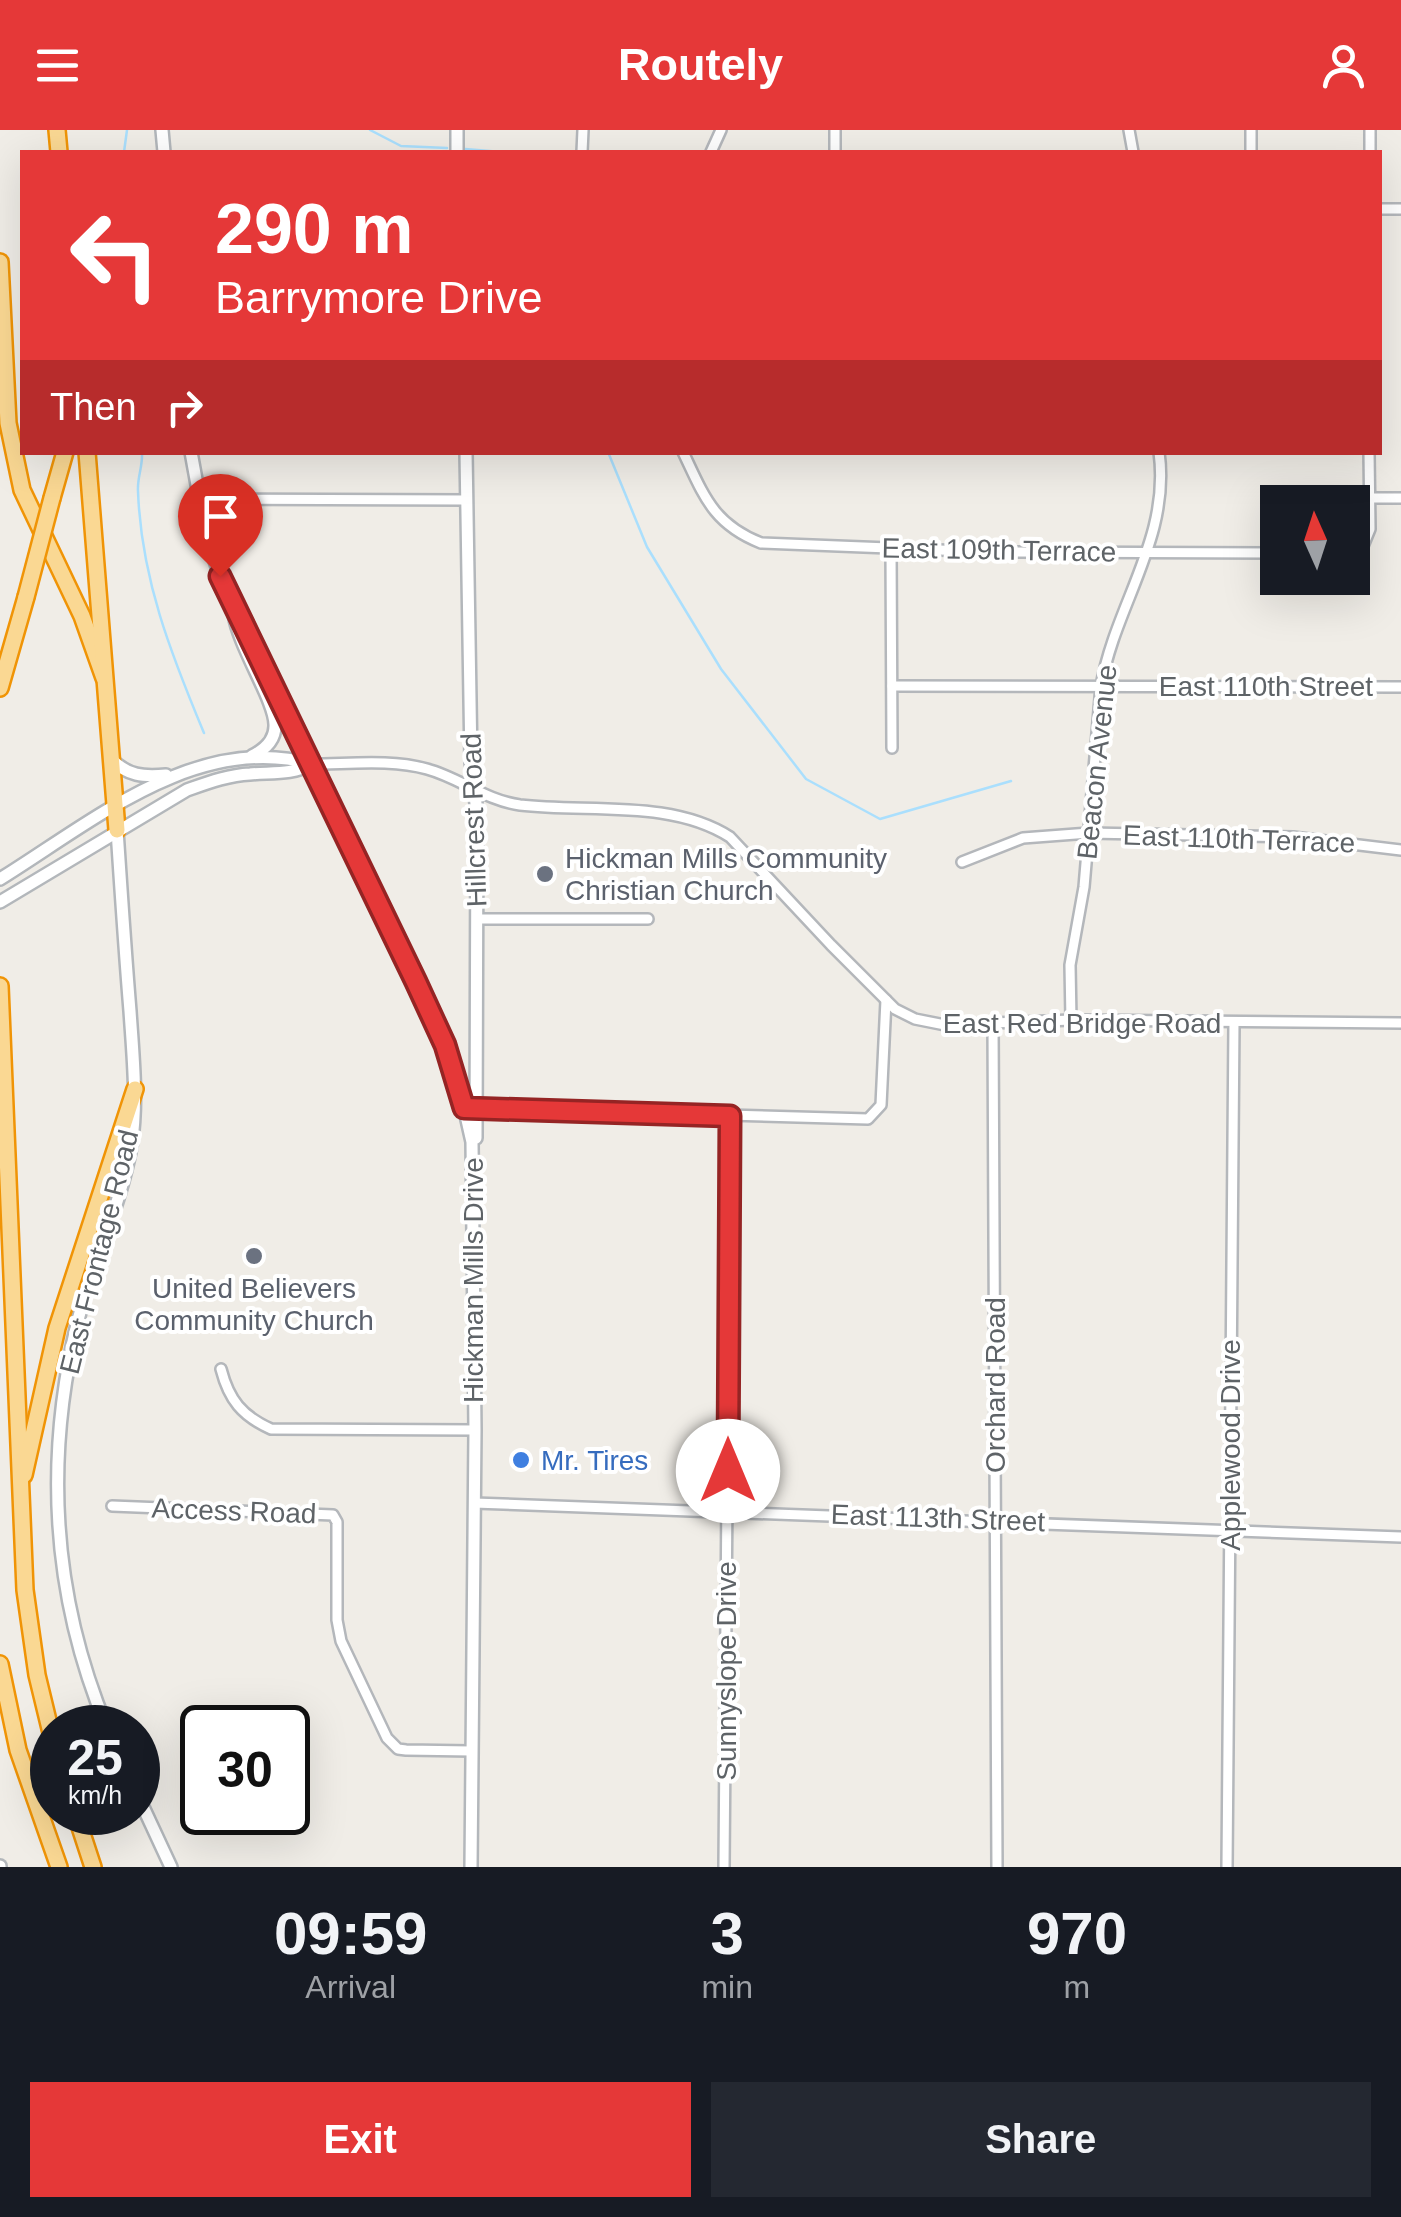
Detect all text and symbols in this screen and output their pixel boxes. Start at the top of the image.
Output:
icon: menu [30,38,85,93]
icon: person [1316,38,1371,93]
text: Routely [618,39,783,90]
icon: left [50,190,180,320]
text: 290 m [215,190,413,268]
text: Barrymore Drive [215,272,543,323]
icon: right [157,380,212,435]
text: Then [50,386,137,428]
pin [178,474,263,577]
north arrow [1260,485,1370,595]
map controls [1260,485,1370,595]
icon: arrive [193,489,248,544]
street label: East 109th Terrace [881,532,1117,568]
street label: Beacon Avenue [1071,663,1123,861]
street label: East 110th Street [1159,671,1373,702]
street label: Hillcrest Road [455,732,493,908]
street label: East 110th Terrace [1122,819,1356,859]
place label: Hickman Mills Community Christian Church [565,843,887,906]
marker: Hickman Mills Community Christian Church [534,863,556,885]
street label: East Red Bridge Road [943,1008,1221,1039]
street label: East Frontage Road [54,1127,144,1377]
street label: Hickman Mills Drive [458,1157,489,1403]
marker: United Believers Community Church [243,1245,265,1267]
place label: United Believers Community Church [134,1273,374,1336]
street label: Orchard Road [980,1297,1011,1473]
street label: Applewood Drive [1215,1339,1246,1551]
position arrow [676,1419,780,1523]
place label: Mr. Tires [541,1445,648,1476]
marker: Mr. Tires [510,1449,532,1471]
street label: Access Road [151,1493,317,1529]
street label: East 113th Street [830,1499,1046,1537]
street label: Sunnyslope Drive [711,1561,742,1781]
speed limit sign: 30 [180,1705,310,1835]
text: 25 [67,1730,123,1786]
text: km/h [68,1781,122,1809]
text: 09:59 [274,1900,427,1967]
text: 3 [710,1900,744,1967]
text: 970 [1027,1900,1127,1967]
text: Arrival [305,1969,396,2005]
text: min [701,1969,753,2005]
text: m [1064,1969,1090,2005]
button: Exit [30,2082,691,2197]
button: Share [711,2082,1371,2197]

